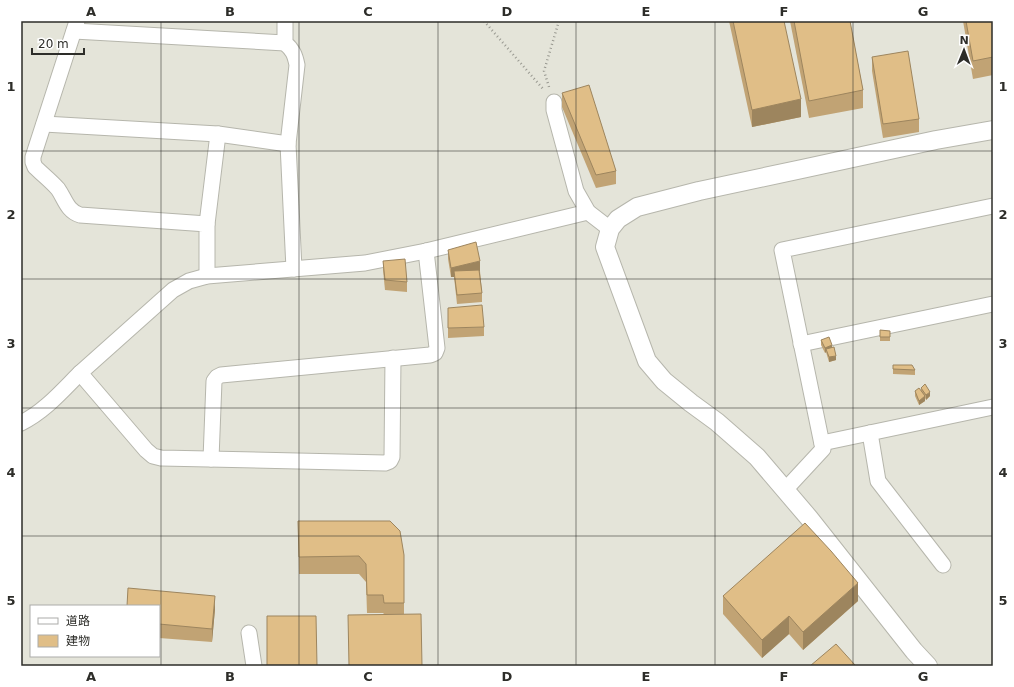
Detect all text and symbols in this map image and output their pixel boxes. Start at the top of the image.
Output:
text: A [86,4,96,19]
text: B [225,4,235,19]
text: C [363,4,373,19]
text: D [502,4,513,19]
text: E [642,4,650,19]
text: F [780,4,788,19]
text: G [918,4,928,19]
scale bar [32,30,84,56]
north arrow [944,30,984,70]
text: N [959,34,969,47]
text: 20 m [38,37,69,51]
text: 1 [6,79,16,94]
text: 1 [998,79,1008,94]
text: 2 [6,207,16,222]
text: 2 [998,207,1008,222]
text: 3 [6,336,16,351]
text: 3 [998,336,1008,351]
text: 4 [6,465,16,480]
text: 4 [998,465,1008,480]
text: 5 [6,593,16,608]
text: 5 [998,593,1008,608]
legend [30,605,160,657]
text: 道路 [66,614,90,628]
text: 建物 [66,634,90,648]
text: A [86,669,96,684]
text: B [225,669,235,684]
text: C [363,669,373,684]
text: D [502,669,513,684]
text: E [642,669,650,684]
text: F [780,669,788,684]
text: G [918,669,928,684]

